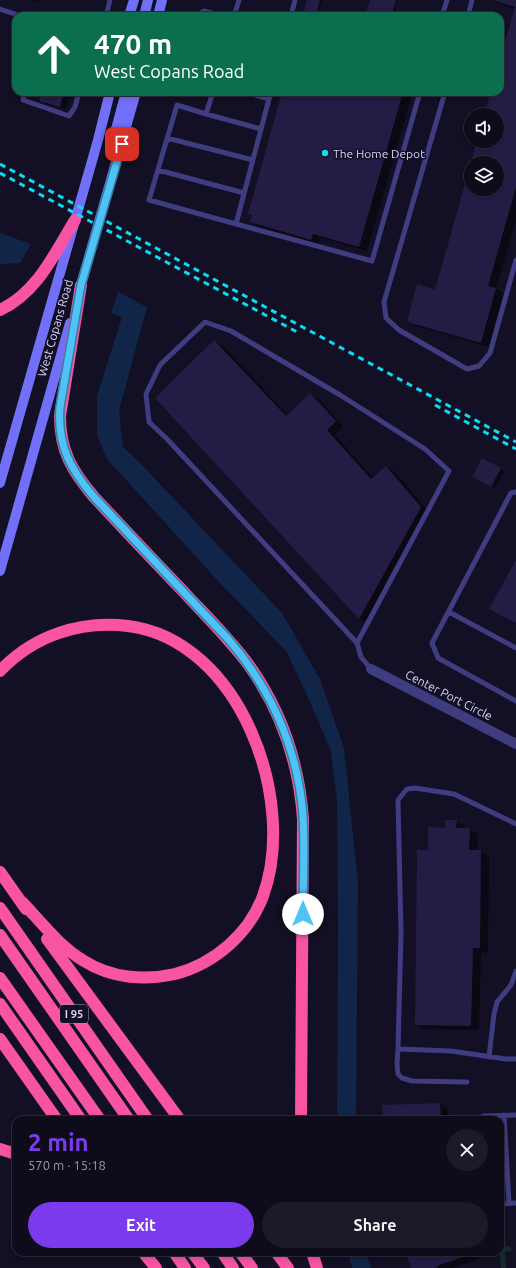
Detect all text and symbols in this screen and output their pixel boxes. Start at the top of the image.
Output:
icon: ahead [28,28,80,80]
text: 470 m [94,28,172,59]
text: West Copans Road [94,61,244,81]
map controls [464,108,504,196]
button: sound [464,108,504,148]
pin [105,127,139,161]
icon: arrive [111,133,133,155]
place label: The Home Depot [333,147,425,160]
marker: The Home Depot [320,148,330,158]
button: layers [464,156,504,196]
street label: West Copans Road [35,278,75,378]
street label: Center Port Circle [403,667,495,723]
position arrow [282,893,324,935]
road number: I 95 [60,1005,88,1023]
text: 2 min [28,1129,89,1156]
button: close [446,1129,488,1171]
text: 570 m · 15:18 [28,1158,106,1172]
button: Exit [28,1202,254,1248]
button: Share [262,1202,488,1248]

